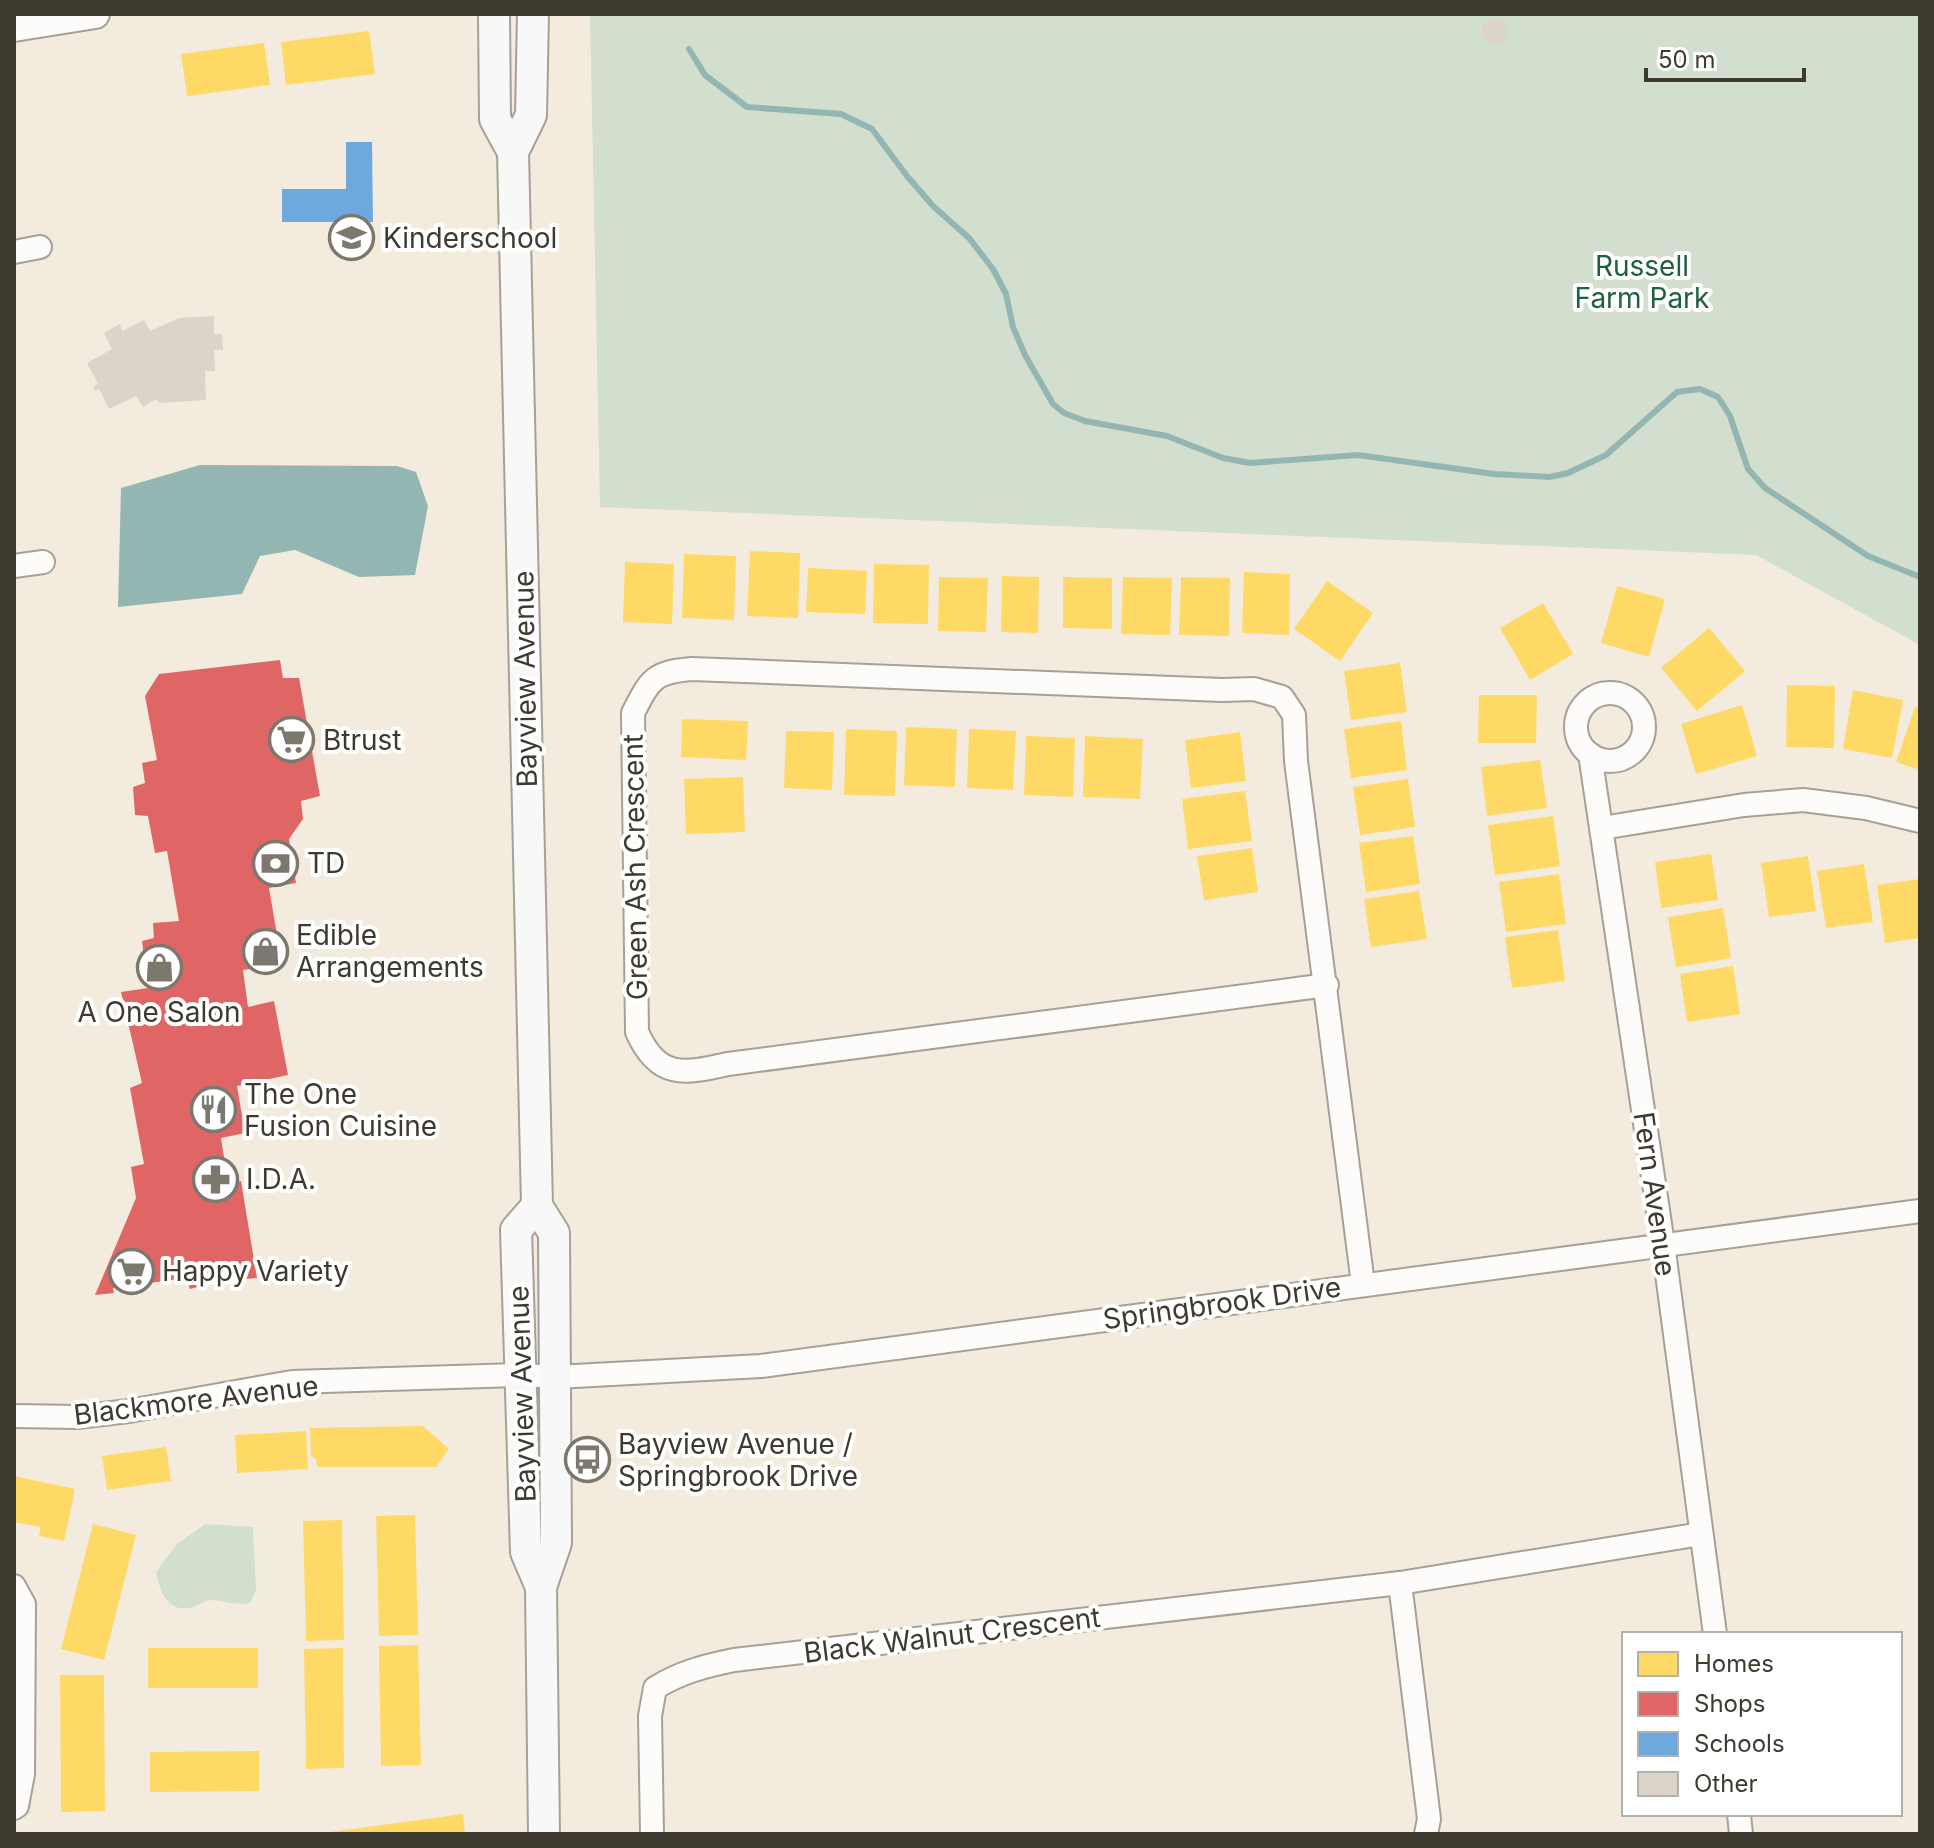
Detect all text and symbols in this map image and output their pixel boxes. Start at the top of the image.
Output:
scale bar [1646,32,1804,82]
text: 50 m [1658,45,1716,74]
school or university icon: Kinderschool [328,214,376,262]
place label: Kinderschool [383,221,557,255]
park label: Russell Farm Park [1575,249,1709,315]
street label: Bayview Avenue [506,570,544,788]
supermarket icon: Btrust [268,716,316,764]
place label: Btrust [323,723,402,757]
street label: Green Ash Crescent [616,734,654,1000]
bank icon: TD [252,839,300,887]
place label: TD [307,846,345,880]
place label: Edible Arrangements [296,918,484,984]
shop icon: Edible Arrangements [241,927,289,975]
shop icon: A One Salon [135,943,183,991]
place label: A One Salon [77,995,241,1029]
place label: The One Fusion Cuisine [244,1077,437,1143]
restaurant icon: The One Fusion Cuisine [189,1086,237,1134]
street label: Fern Avenue [1627,1110,1683,1278]
pharmacy icon: I.D.A. [191,1155,239,1203]
place label: I.D.A. [246,1162,316,1196]
supermarket icon: Happy Variety [107,1247,155,1295]
place label: Happy Variety [162,1254,349,1288]
street label: Springbrook Drive [1101,1269,1343,1337]
street label: Bayview Avenue [501,1285,543,1503]
street label: Blackmore Avenue [72,1368,320,1432]
place label: Bayview Avenue / Springbrook Drive [618,1427,858,1493]
bus stop icon: Bayview Avenue / Springbrook Drive [563,1436,611,1484]
street label: Black Walnut Crescent [802,1600,1102,1670]
legend [1622,1632,1902,1816]
text: Homes [1694,1649,1774,1678]
text: Shops [1694,1689,1765,1718]
text: Schools [1694,1729,1785,1758]
text: Other [1694,1769,1757,1798]

